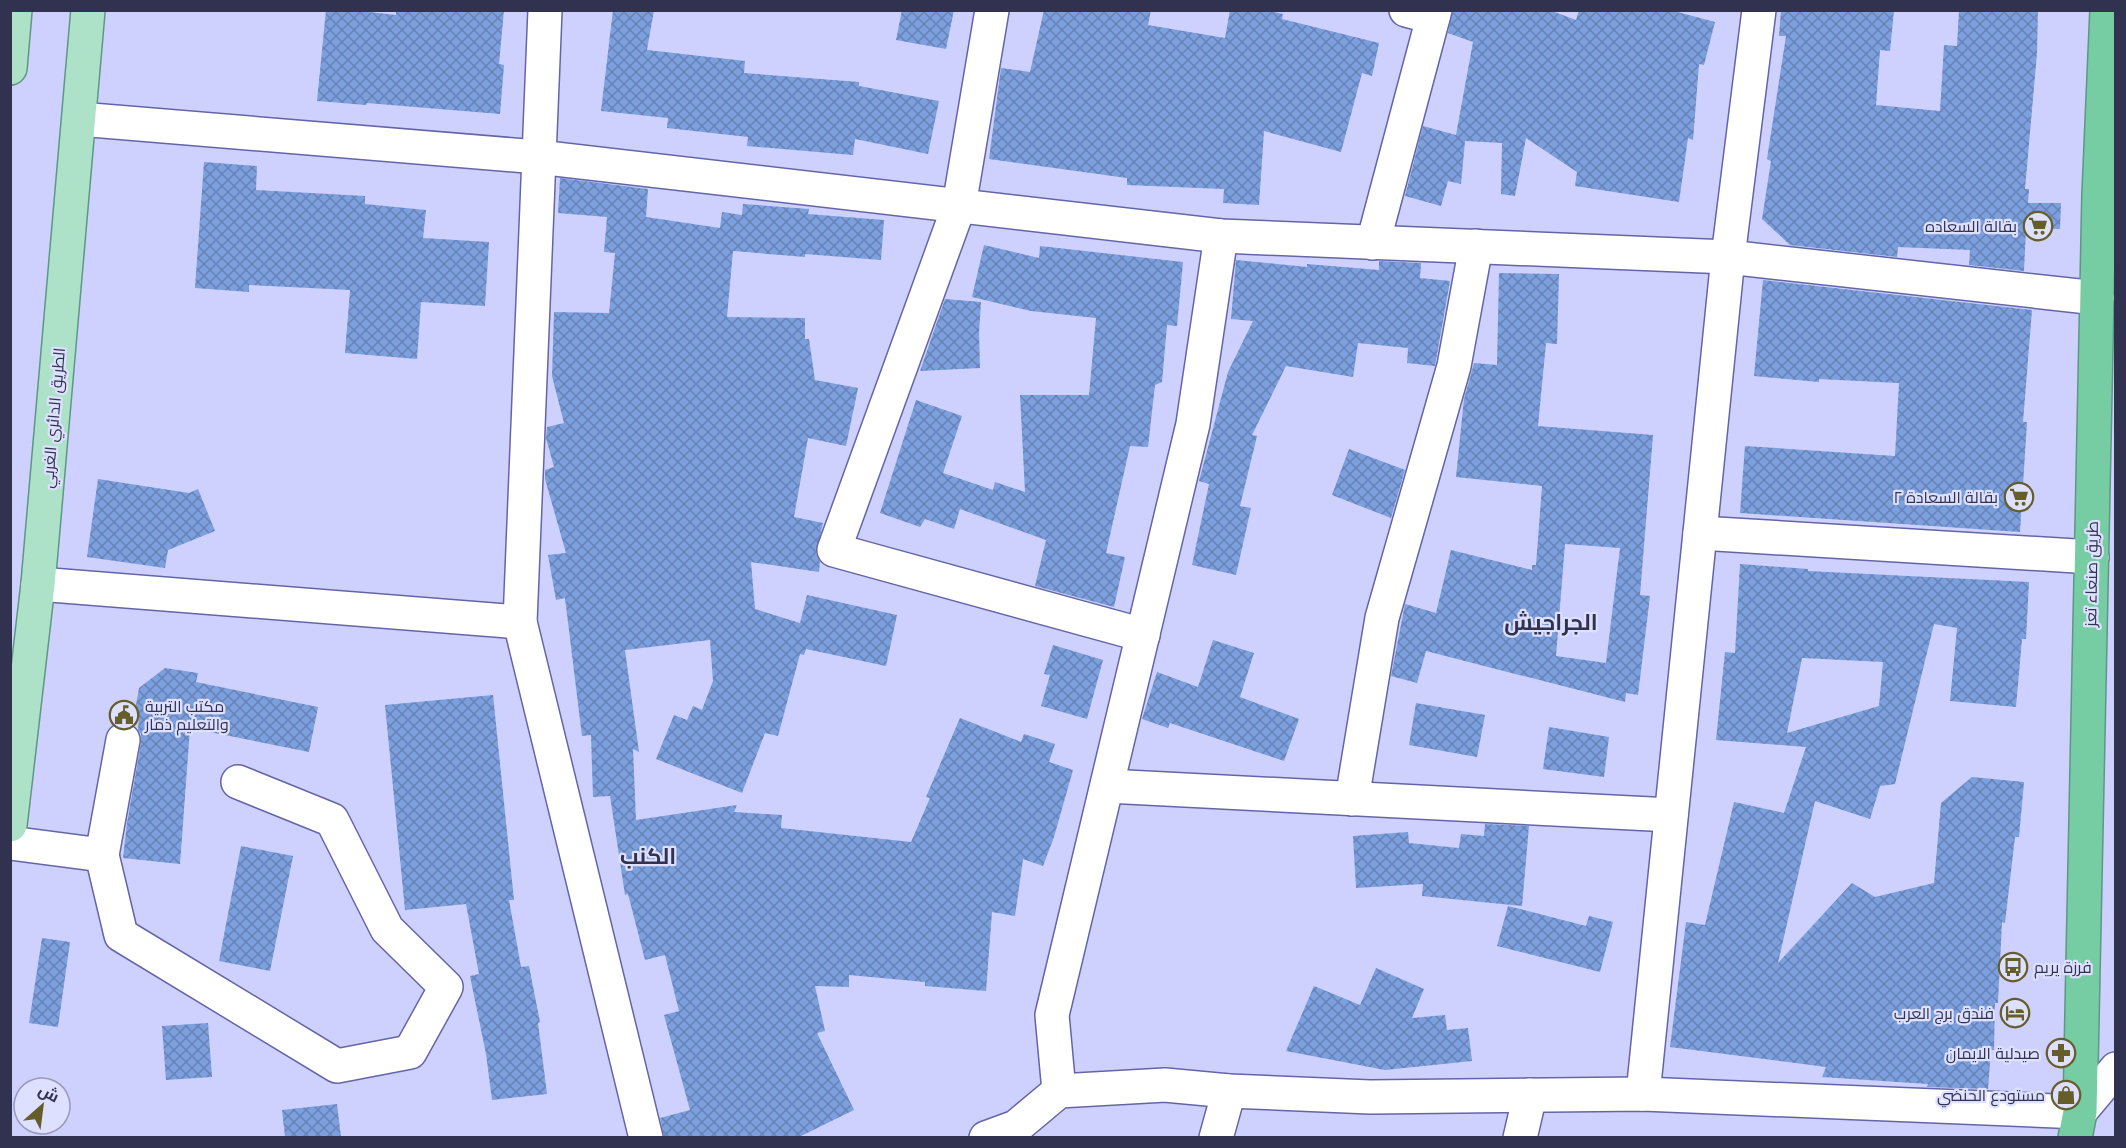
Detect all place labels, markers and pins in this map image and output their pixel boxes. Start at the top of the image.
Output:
supermarket icon: بقالة السعاده [2022,210,2054,242]
place label: بقالة السعاده [1925,216,2017,236]
supermarket icon: بقالة السعادة ٢ [2003,481,2035,513]
place label: بقالة السعادة ٢ [1894,487,1998,507]
place label: مكتب التربية والتعليم ذمار [144,696,229,736]
public building icon: مكتب التربية والتعليم ذمار [108,699,140,731]
bus stop icon: فرزة يريم [1997,951,2029,983]
place label: فرزة يريم [2034,957,2092,979]
hotel icon: فندق برج العرب [1999,997,2031,1029]
place label: فندق برج العرب [1894,1003,1994,1025]
pharmacy icon: صيدلية الايمان [2045,1037,2077,1069]
place label: صيدلية الايمان [1946,1043,2040,1064]
shop icon: مستودع الحنضي [2050,1079,2082,1111]
place label: مستودع الحنضي [1937,1085,2045,1108]

